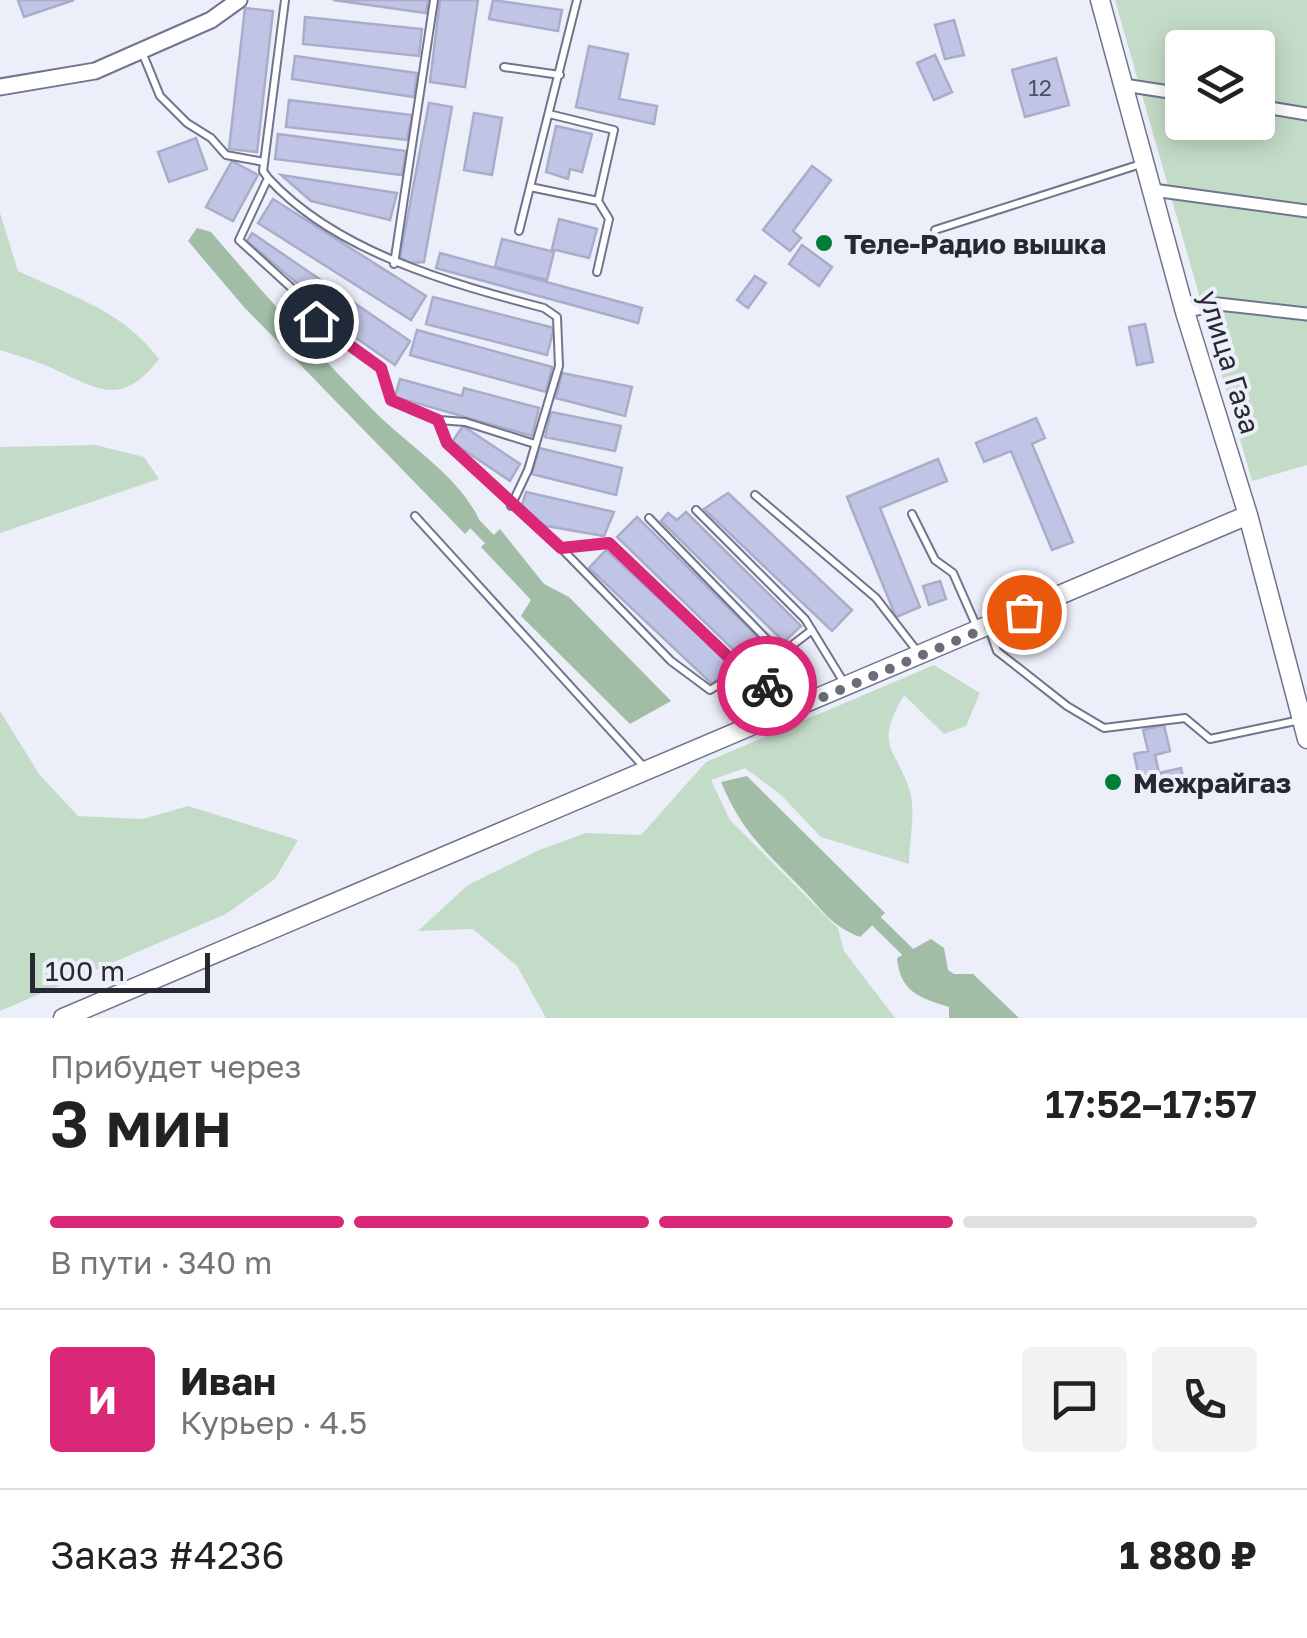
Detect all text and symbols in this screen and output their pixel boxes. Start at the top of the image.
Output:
map controls [1165,30,1275,140]
button: layers [1165,30,1275,140]
house number: 12 [1028,74,1052,101]
place label: Теле-Радио вышка [844,227,1106,260]
marker: Теле-Радио вышка [813,232,835,254]
pin [274,279,359,364]
street label: улица Газа [1193,286,1267,438]
icon: home [289,294,344,349]
pin [982,570,1067,655]
icon: bag [997,585,1052,640]
courier [717,636,817,736]
icon: bike [740,659,795,714]
place label: Межрайгаз [1133,766,1291,799]
marker: Межрайгаз [1102,771,1124,793]
scale bar [30,948,210,993]
text: 100 m [45,954,125,987]
text: Прибудет через [50,1047,301,1085]
text: 17:52–17:57 [1045,1081,1257,1126]
text: 3 мин [50,1083,232,1161]
text: В пути · 340 m [50,1243,272,1281]
button: chat [1022,1347,1127,1452]
button: phone [1152,1347,1257,1452]
text: Иван [180,1358,276,1403]
text: И [88,1377,117,1422]
text: Курьер · 4.5 [180,1403,367,1441]
text: Заказ #4236 [50,1532,284,1577]
text: 1 880 ₽ [1119,1532,1257,1577]

